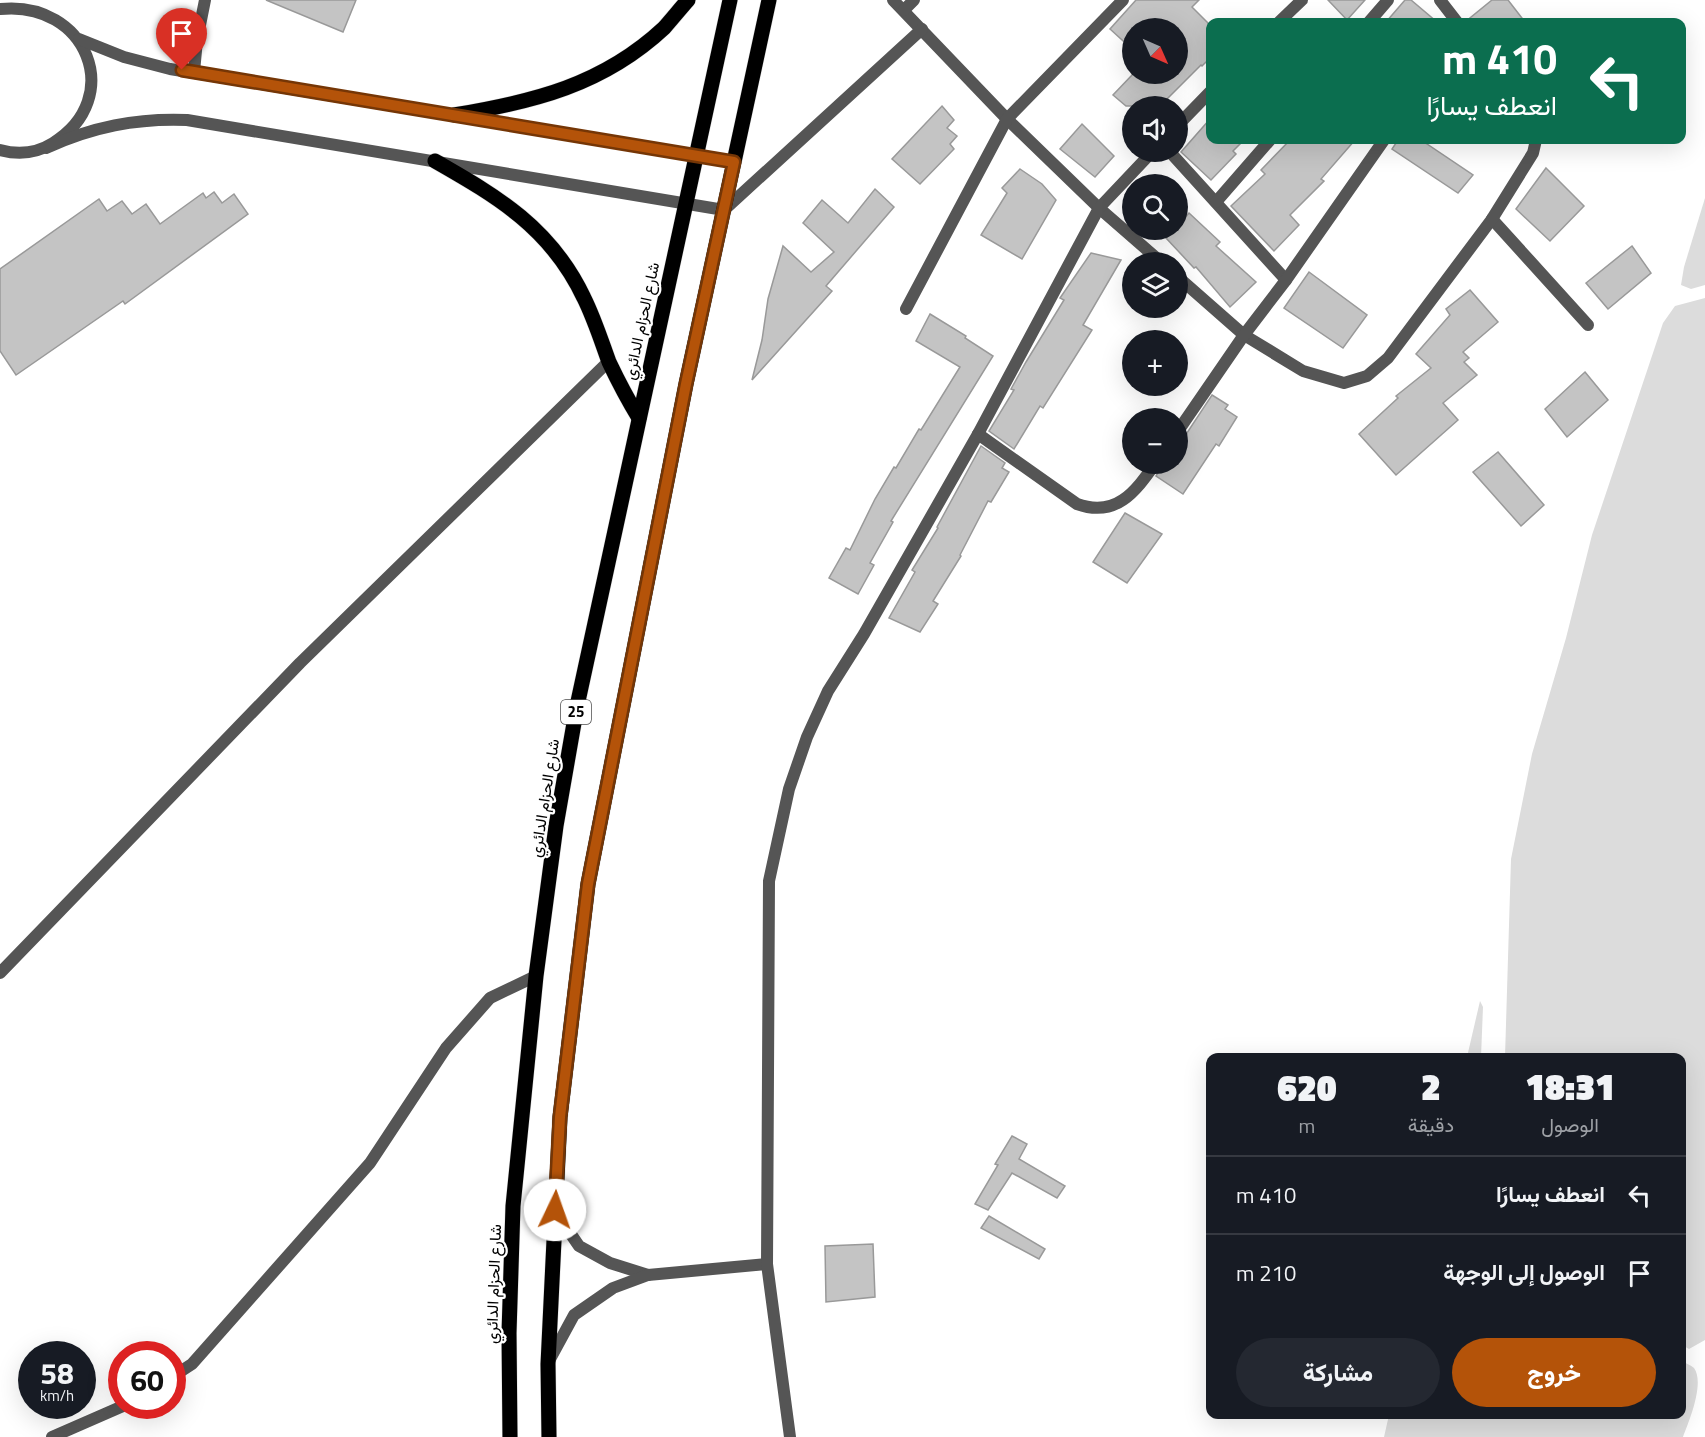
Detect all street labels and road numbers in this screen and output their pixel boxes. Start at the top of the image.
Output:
street label: شارع الحزام الدائري [617,260,667,382]
road number: 25 [561,700,591,724]
street label: شارع الحزام الدائري [523,737,567,859]
street label: شارع الحزام الدائري [479,1224,509,1344]

